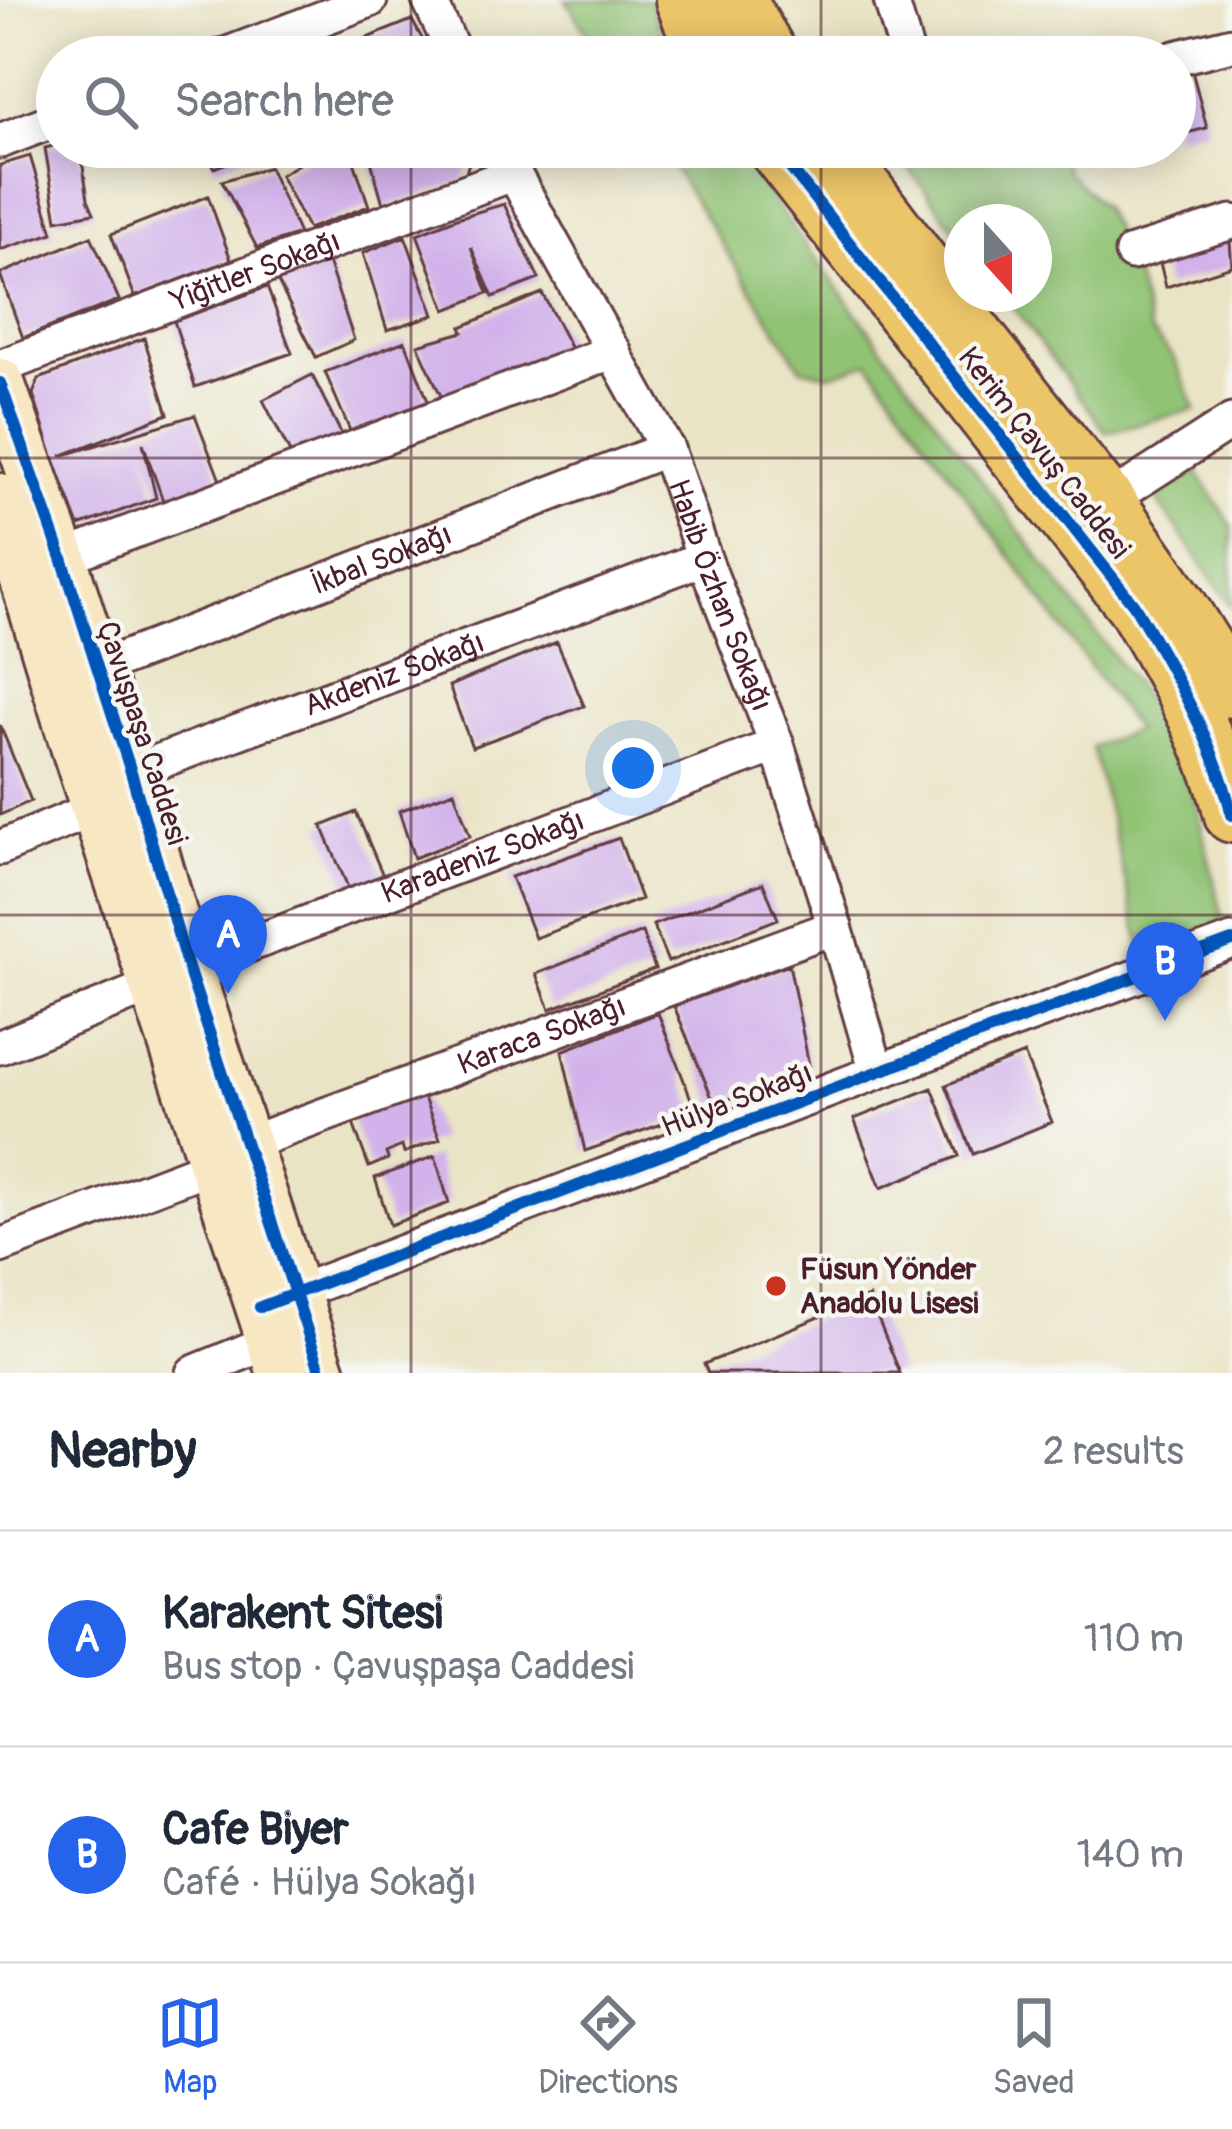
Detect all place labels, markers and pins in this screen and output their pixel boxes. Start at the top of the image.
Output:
pin: A [189,895,267,994]
pin: B [1126,922,1204,1021]
place label: Füsun Yönder Anadolu Lisesi [800,1251,979,1322]
marker: Füsun Yönder Anadolu Lisesi [763,1273,789,1299]

